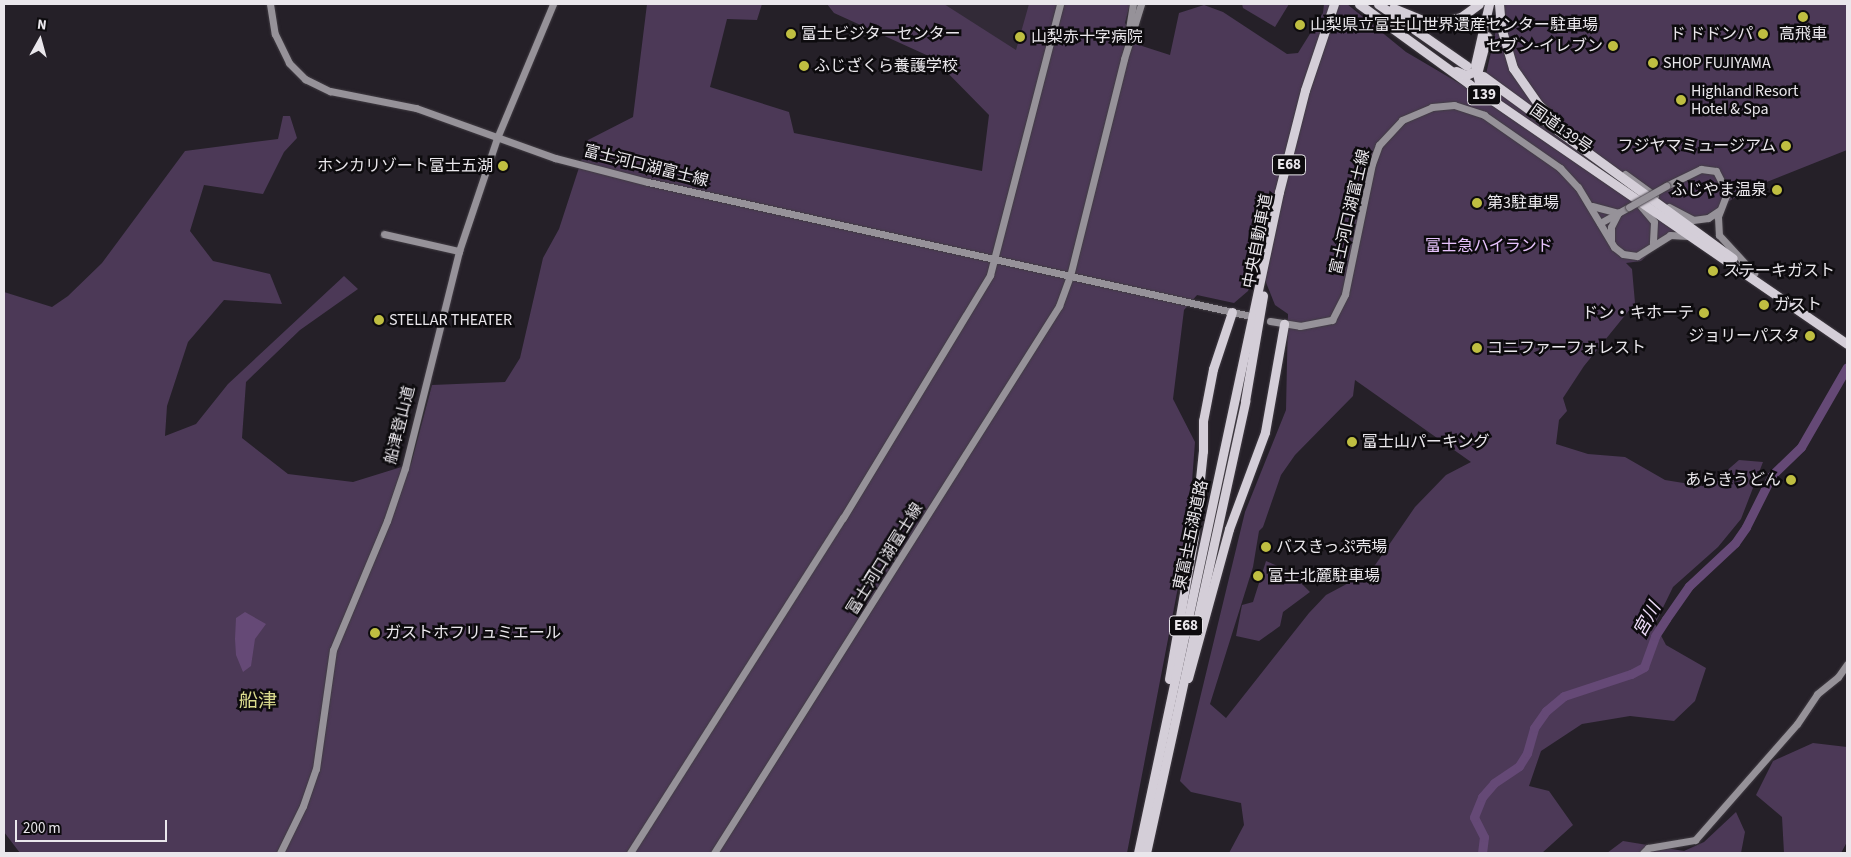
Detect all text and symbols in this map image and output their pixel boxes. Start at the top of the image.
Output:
marker: 高飛車 [1797,11,1809,23]
north arrow [15,15,65,65]
text: N [36,15,48,36]
place label: 山梨県立富士山世界遺産センター駐車場 [1310,15,1598,35]
marker: 山梨県立富士山世界遺産センター駐車場 [1294,19,1306,31]
place label: 富士ビジターセンター [801,24,961,44]
place label: ド ドドンパ [1670,24,1753,44]
place label: 高飛車 [1779,24,1827,44]
place label: 山梨赤十字病院 [1031,27,1143,47]
marker: 富士ビジターセンター [785,28,797,40]
marker: ド ドドンパ [1757,28,1769,40]
marker: 山梨赤十字病院 [1013,30,1027,44]
place label: セブン-イレブン [1486,36,1603,56]
marker: セブン-イレブン [1607,40,1619,52]
place label: SHOP FUJIYAMA [1663,53,1771,73]
place label: ふじざくら養護学校 [814,56,958,76]
marker: SHOP FUJIYAMA [1647,57,1659,69]
marker: ふじざくら養護学校 [798,60,810,72]
place label: Highland Resort Hotel & Spa [1691,81,1798,119]
road number: 139 [1466,82,1502,108]
marker: Highland Resort Hotel & Spa [1675,94,1687,106]
street label: 国道139号 [1526,101,1596,157]
place label: フジヤマミュージアム [1616,136,1776,156]
marker: フジヤマミュージアム [1780,140,1792,152]
street label: 富士河口湖富士線 [582,141,710,191]
street label: 富士河口湖富士線 [1326,147,1374,277]
road number: E68 [1272,152,1306,178]
place label: ホンカリゾート富士五湖 [317,156,493,176]
marker: ホンカリゾート富士五湖 [497,160,509,172]
place label: ふじやま温泉 [1671,180,1767,200]
marker: ふじやま温泉 [1771,184,1783,196]
street label: 中央自動車道 [1239,192,1277,290]
place label: 第3駐車場 [1487,193,1559,213]
marker: 第3駐車場 [1471,197,1483,209]
park label: 富士急ハイランド [1425,236,1553,256]
place label: ステーキガスト [1723,261,1835,281]
marker: ステーキガスト [1707,265,1719,277]
place label: ガスト [1774,295,1822,315]
marker: ガスト [1758,299,1770,311]
place label: ドン・キホーテ [1582,303,1694,323]
marker: ドン・キホーテ [1698,307,1710,319]
place label: STELLAR THEATER [389,310,512,330]
marker: STELLAR THEATER [373,314,385,326]
place label: ジョリーパスタ [1688,326,1800,346]
marker: ジョリーパスタ [1804,330,1816,342]
place label: コニファーフォレスト [1487,338,1647,358]
marker: コニファーフォレスト [1471,342,1483,354]
street label: 船津登山道 [381,384,419,466]
place label: 富士山パーキング [1362,432,1490,452]
marker: 富士山パーキング [1346,436,1358,448]
place label: あらきうどん [1685,470,1781,490]
marker: あらきうどん [1785,474,1797,486]
street label: 東富士五湖道路 [1170,478,1212,592]
street label: 富士河口湖富士線 [843,500,927,618]
place label: バスきっぷ売場 [1276,537,1388,557]
marker: バスきっぷ売場 [1260,541,1272,553]
place label: 富士北麓駐車場 [1268,566,1380,586]
marker: 富士北麓駐車場 [1252,570,1264,582]
water label: 宮川 [1630,599,1666,641]
road number: E68 [1168,614,1204,638]
place label: ガストホフリュミエール [385,623,561,643]
marker: ガストホフリュミエール [369,627,381,639]
district label: 船津 [239,691,277,713]
scale bar [18,810,170,842]
text: 200 m [23,818,61,839]

